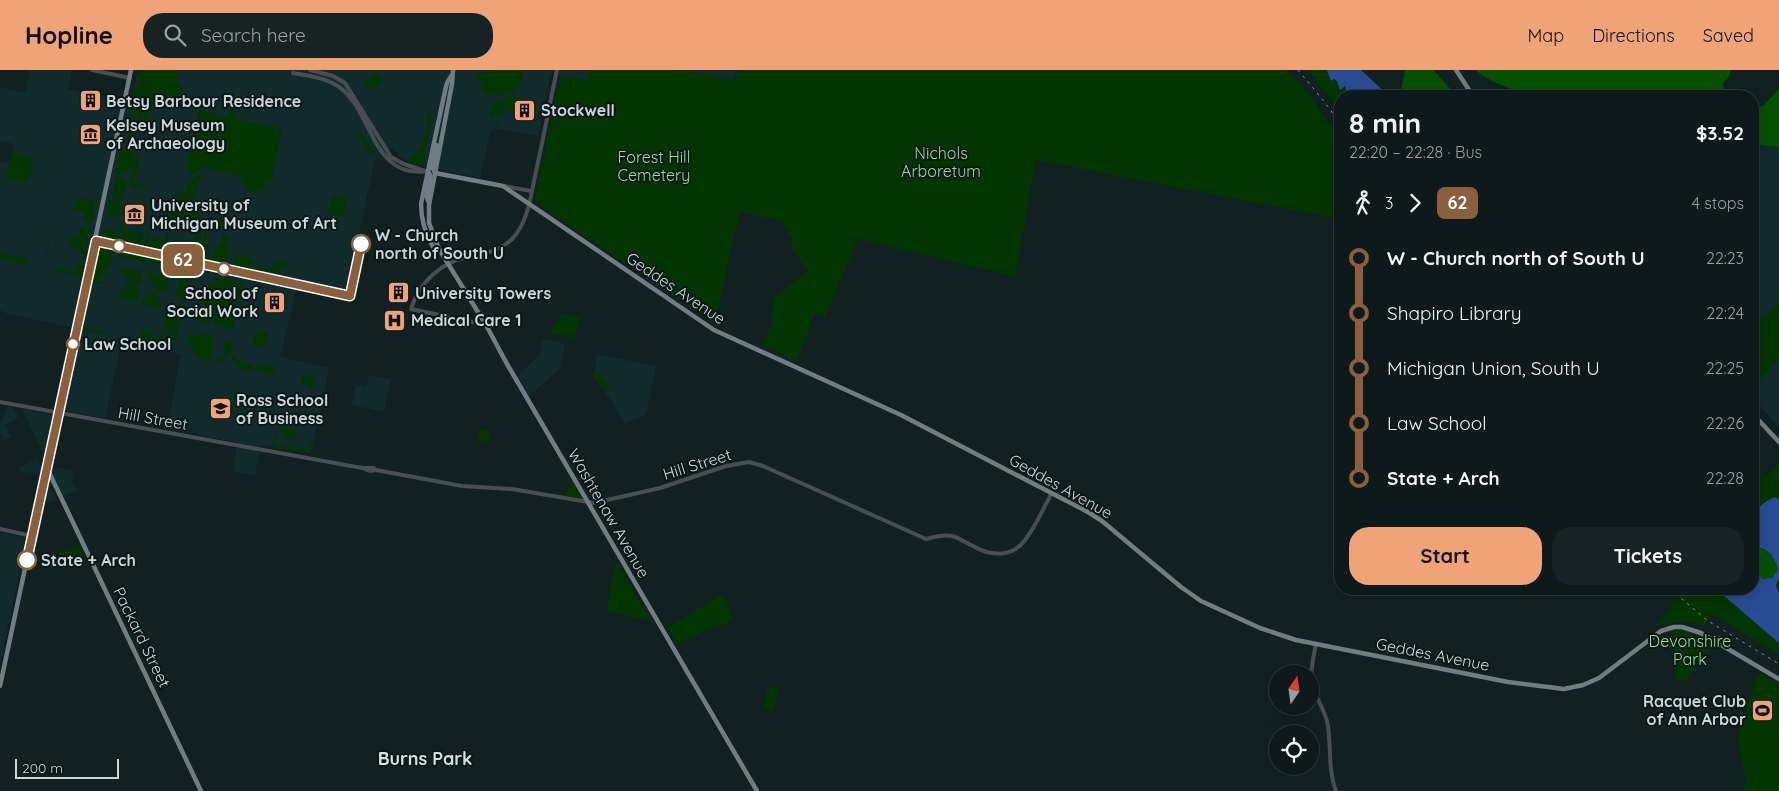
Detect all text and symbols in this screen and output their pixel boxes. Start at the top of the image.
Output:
search box [143,13,493,58]
text: Hopline [25,20,113,50]
icon: search [161,21,189,49]
text: Search here [201,23,306,47]
text: Map [1527,24,1564,47]
text: Directions [1592,24,1675,47]
text: Saved [1703,24,1754,47]
building icon: Betsy Barbour Residence [78,89,102,113]
place label: Betsy Barbour Residence [106,91,301,111]
building icon: Stockwell [513,98,537,122]
place label: Stockwell [541,100,615,120]
text: 8 min [1349,105,1421,140]
place label: Kelsey Museum of Archaeology [106,115,225,153]
text: $3.52 [1696,121,1744,145]
museum icon: Kelsey Museum of Archaeology [78,122,102,146]
text: 22:20 – 22:28 · Bus [1349,142,1482,162]
park label: Nichols Arboretum [901,143,981,181]
park label: Forest Hill Cemetery [618,147,690,185]
icon: walk [1349,189,1377,217]
icon: forward [1401,189,1429,217]
text: 62 [1447,191,1468,214]
text: 3 [1385,193,1393,213]
text: 4 stops [1691,193,1744,213]
place label: University of Michigan Museum of Art [151,195,337,233]
museum icon: University of Michigan Museum of Art [123,202,147,226]
place label: W - Church north of South U [375,225,504,263]
marker: W - Church north of South U [351,234,371,254]
unlabelled marker [112,239,126,253]
line badge: 62 [160,244,206,276]
text: W - Church north of South U [1387,246,1645,270]
text: 62 [173,248,193,271]
street label: Geddes Avenue [623,248,729,328]
text: 22:23 [1706,248,1744,268]
unlabelled marker [217,262,231,276]
building icon: University Towers [387,281,411,305]
place label: School of Social Work [167,283,258,321]
place label: University Towers [415,283,552,303]
building icon: School of Social Work [262,290,286,314]
text: Shapiro Library [1387,301,1522,325]
text: 22:24 [1706,303,1744,323]
hospital icon: Medical Care 1 [383,308,407,332]
place label: Medical Care 1 [411,310,521,330]
place label: Law School [84,334,171,354]
marker: Law School [66,337,80,351]
text: Michigan Union, South U [1387,356,1600,380]
text: 22:25 [1706,358,1744,378]
place label: Ross School of Business [236,390,328,428]
school or university icon: Ross School of Business [208,397,232,421]
street label: Hill Street [117,402,189,434]
text: Law School [1387,411,1487,435]
text: 22:26 [1706,413,1744,433]
street label: Hill Street [660,444,734,484]
street label: Washtenaw Avenue [564,445,654,581]
street label: Geddes Avenue [1006,449,1116,523]
text: State + Arch [1387,466,1500,490]
text: 22:28 [1706,468,1744,488]
button: Start [1349,527,1542,585]
button: Tickets [1552,527,1744,585]
marker: State + Arch [17,550,37,570]
place label: State + Arch [41,550,136,570]
street label: Packard Street [109,584,175,690]
park label: Devonshire Park [1649,631,1731,669]
street label: Geddes Avenue [1375,633,1491,675]
north arrow [1269,665,1319,715]
map controls [1269,665,1319,775]
place label: Racquet Club of Ann Arbor [1643,691,1746,729]
sports icon: Racquet Club of Ann Arbor [1750,698,1774,722]
button: locate [1269,725,1319,775]
district label: Burns Park [378,747,472,770]
scale bar [15,756,119,779]
text: 200 m [22,759,63,777]

